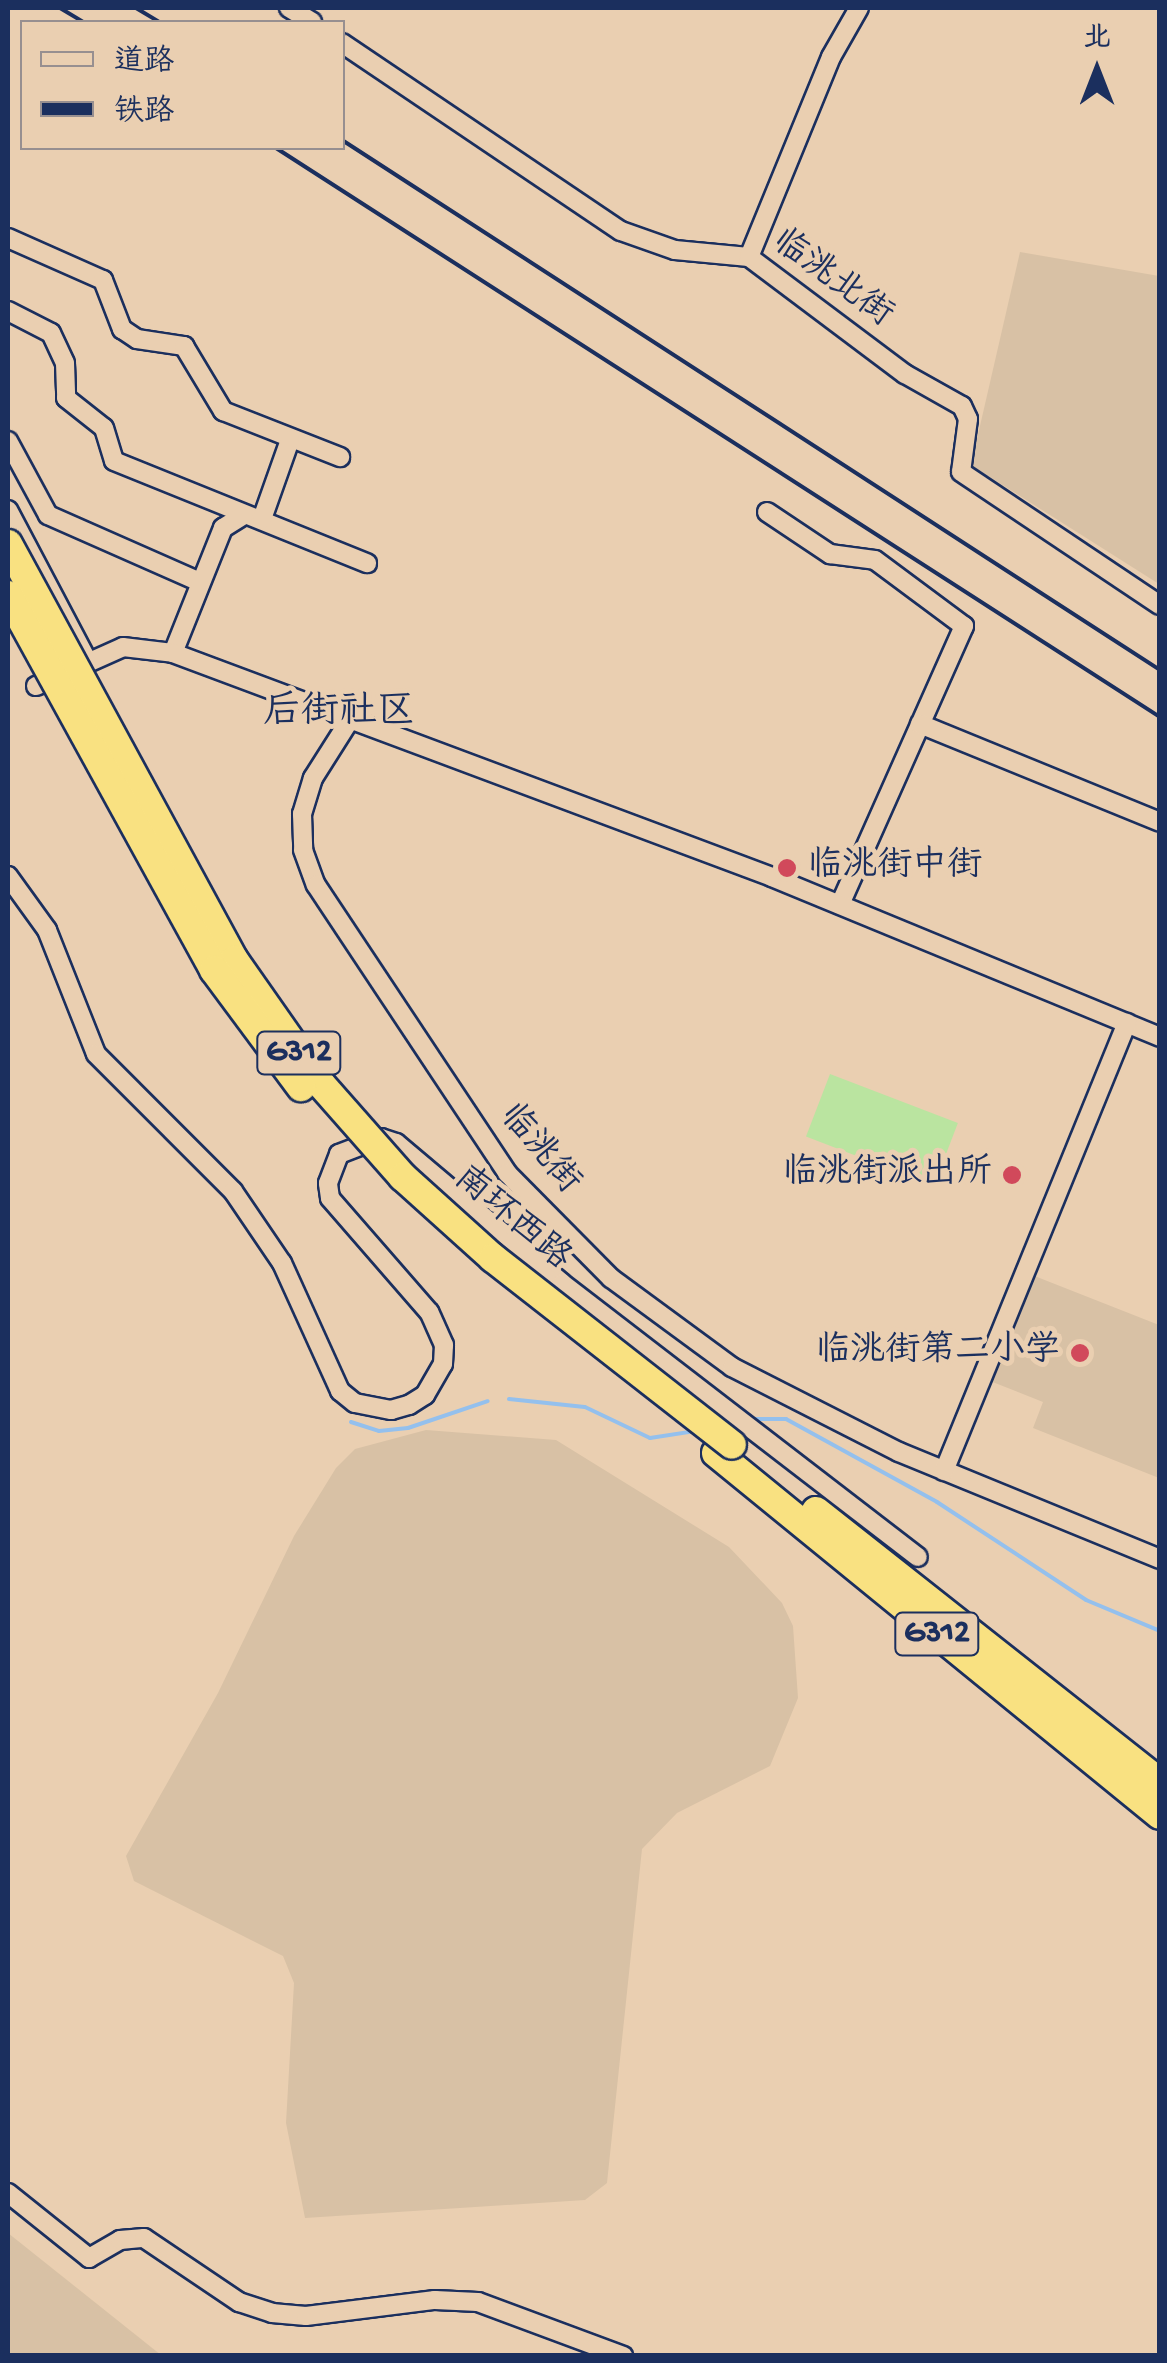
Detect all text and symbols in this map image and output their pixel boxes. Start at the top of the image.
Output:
legend [20,20,345,150]
north arrow [1047,20,1147,120]
text: 北 [1083,23,1111,56]
text: 道路 [114,46,174,81]
text: 铁路 [114,96,174,131]
street label: 临洮北街 [762,222,900,338]
district label: 后街社区 [263,692,415,738]
place label: 临洮街中街 [807,847,982,889]
marker: 临洮街中街 [776,857,798,879]
road number: G312 [254,1026,344,1080]
street label: 临洮街 [488,1096,588,1204]
place label: 临洮街派出所 [782,1154,992,1196]
street label: 南环西路 [444,1159,578,1281]
marker: 临洮街派出所 [1001,1164,1023,1186]
place label: 临洮街第二小学 [815,1332,1060,1374]
marker: 临洮街第二小学 [1069,1342,1091,1364]
road number: G312 [892,1607,982,1661]

